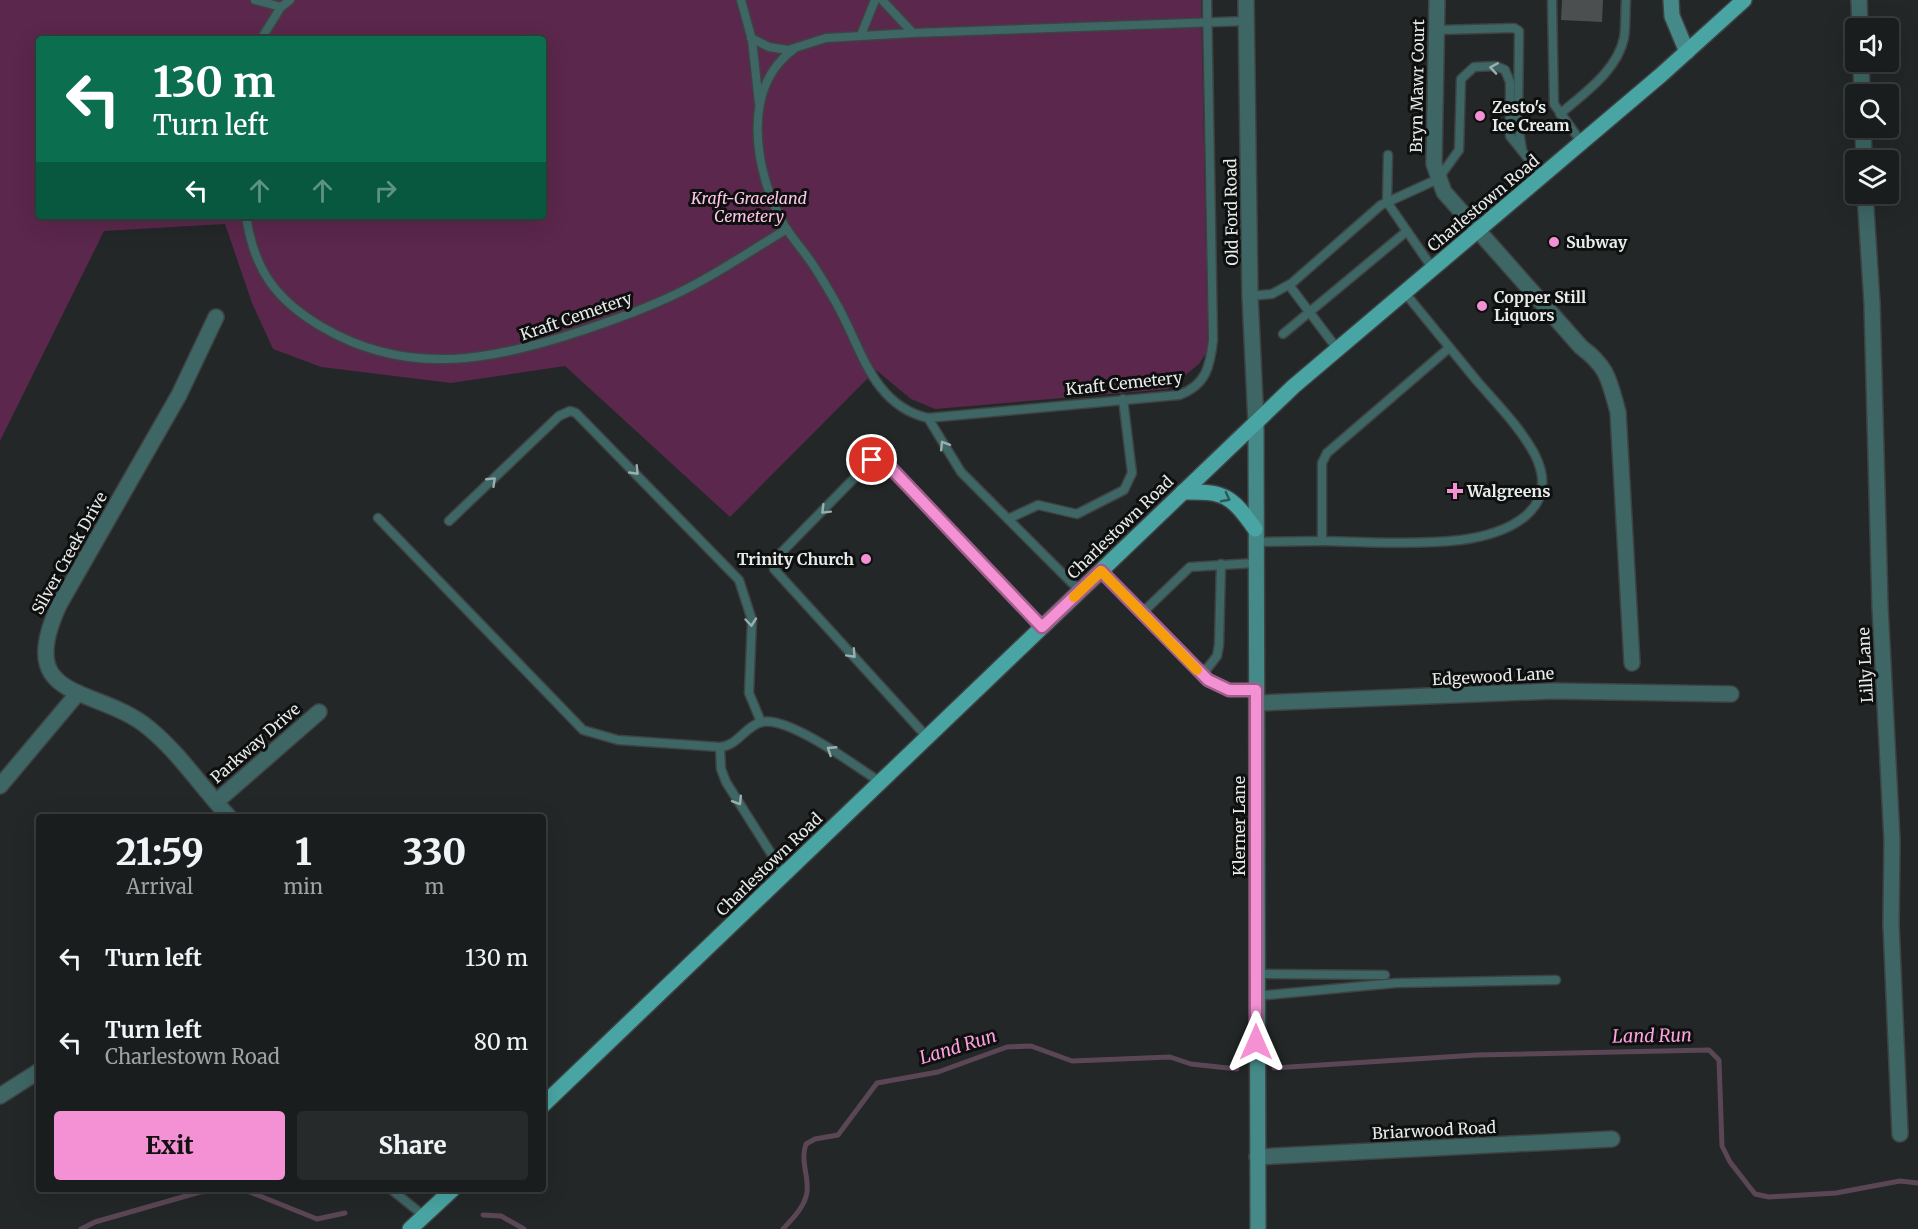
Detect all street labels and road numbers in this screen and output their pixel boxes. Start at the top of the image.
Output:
street label: Bryn Mawr Court [1406,18,1428,153]
street label: Charlestown Road [1423,150,1543,256]
street label: Old Ford Road [1220,158,1242,266]
street label: Kraft Cemetery [517,287,635,345]
street label: Kraft Cemetery [1065,367,1184,399]
street label: Charlestown Road [1063,471,1178,583]
street label: Silver Creek Drive [27,488,111,618]
street label: Lilly Lane [1853,627,1877,703]
street label: Edgewood Lane [1431,663,1555,689]
street label: Parkway Drive [206,699,304,787]
street label: Klerner Lane [1229,776,1249,876]
street label: Charlestown Road [712,808,827,920]
street label: Briarwood Road [1371,1117,1497,1143]

